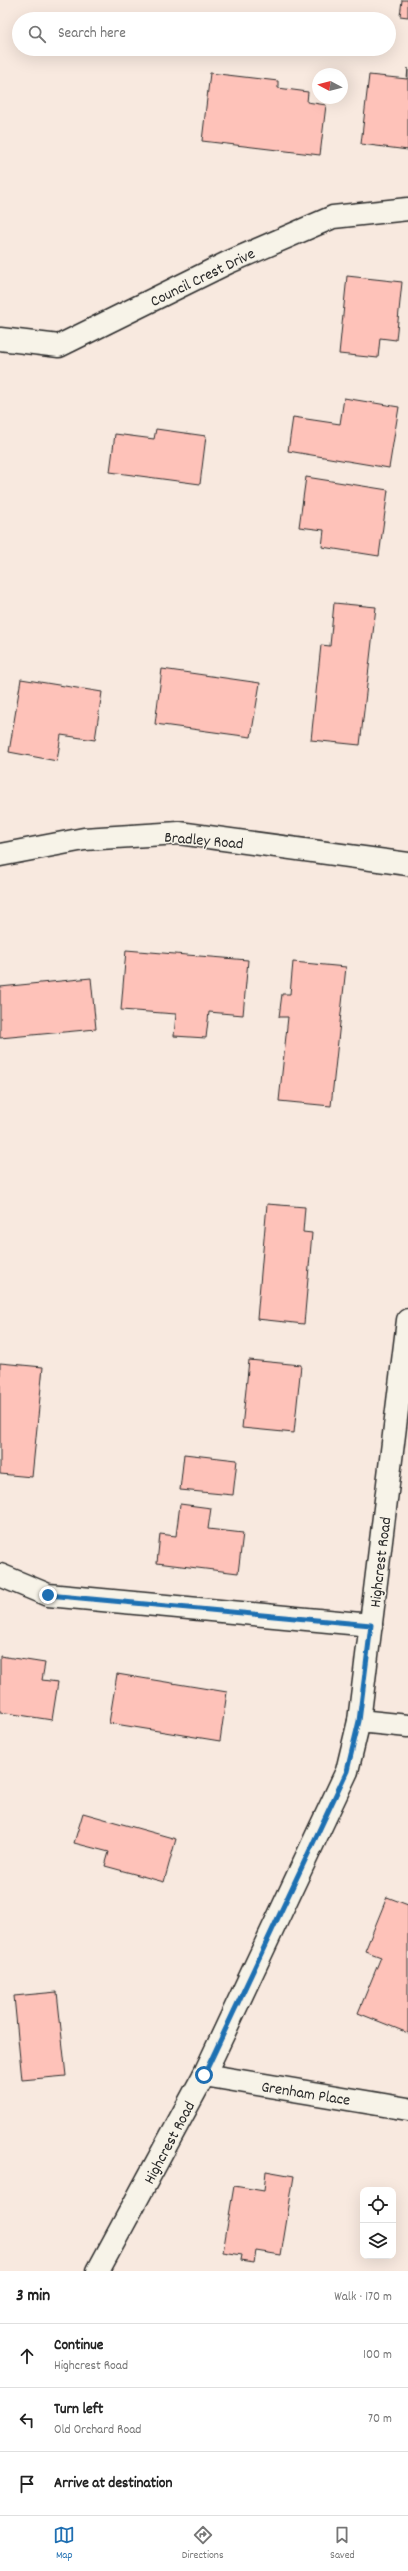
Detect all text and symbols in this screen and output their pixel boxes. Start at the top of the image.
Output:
search box [12,12,396,56]
icon: search [26,23,48,45]
text: Search here [58,23,126,45]
north arrow [312,68,348,104]
street label: Council Crest Drive [147,243,259,314]
street label: Bradley Road [163,827,244,856]
street label: Highcrest Road [365,1516,398,1609]
route end [39,1586,57,1604]
route start [195,2066,213,2084]
street label: Grenham Place [259,2076,352,2113]
street label: Highcrest Road [139,2098,202,2189]
map controls [360,2187,396,2259]
button: locate [360,2187,396,2223]
button: layers [360,2223,396,2259]
text: 3 min [16,2285,50,2309]
text: Walk · 170 m [334,2288,392,2307]
text: Continue [54,2335,103,2357]
icon: ahead [16,2345,38,2367]
text: 100 m [363,2346,392,2365]
text: Highcrest Road [54,2357,128,2376]
text: Turn left [54,2399,103,2421]
icon: left [16,2409,38,2431]
text: 70 m [368,2410,392,2429]
text: Old Orchard Road [54,2421,141,2440]
icon: arrive [16,2473,38,2495]
text: Arrive at destination [54,2473,172,2495]
tab: Map [53,2524,75,2564]
tab: Directions [182,2524,224,2564]
tab: Saved [330,2524,355,2564]

